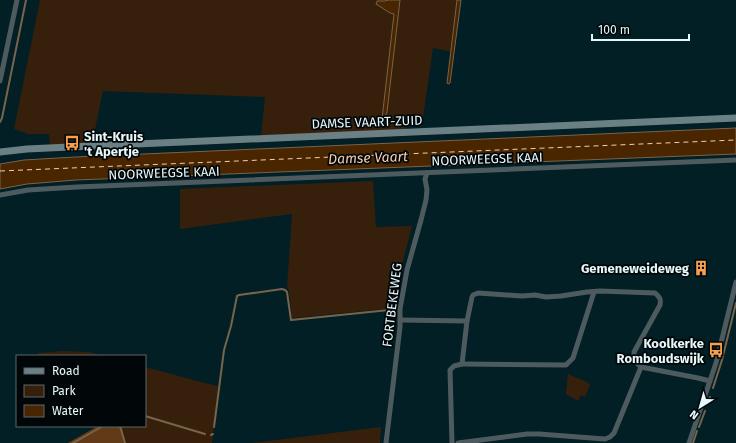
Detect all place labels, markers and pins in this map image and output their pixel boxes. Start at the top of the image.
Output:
place label: Sint-Kruis 't Apertje [84,129,144,159]
bus stop icon: Sint-Kruis 't Apertje [63,134,81,152]
building icon: Gemeneweideweg [692,259,710,277]
place label: Gemeneweideweg [581,261,690,276]
place label: Koolkerke Romboudswijk [617,336,705,366]
bus stop icon: Koolkerke Romboudswijk [707,341,725,359]

